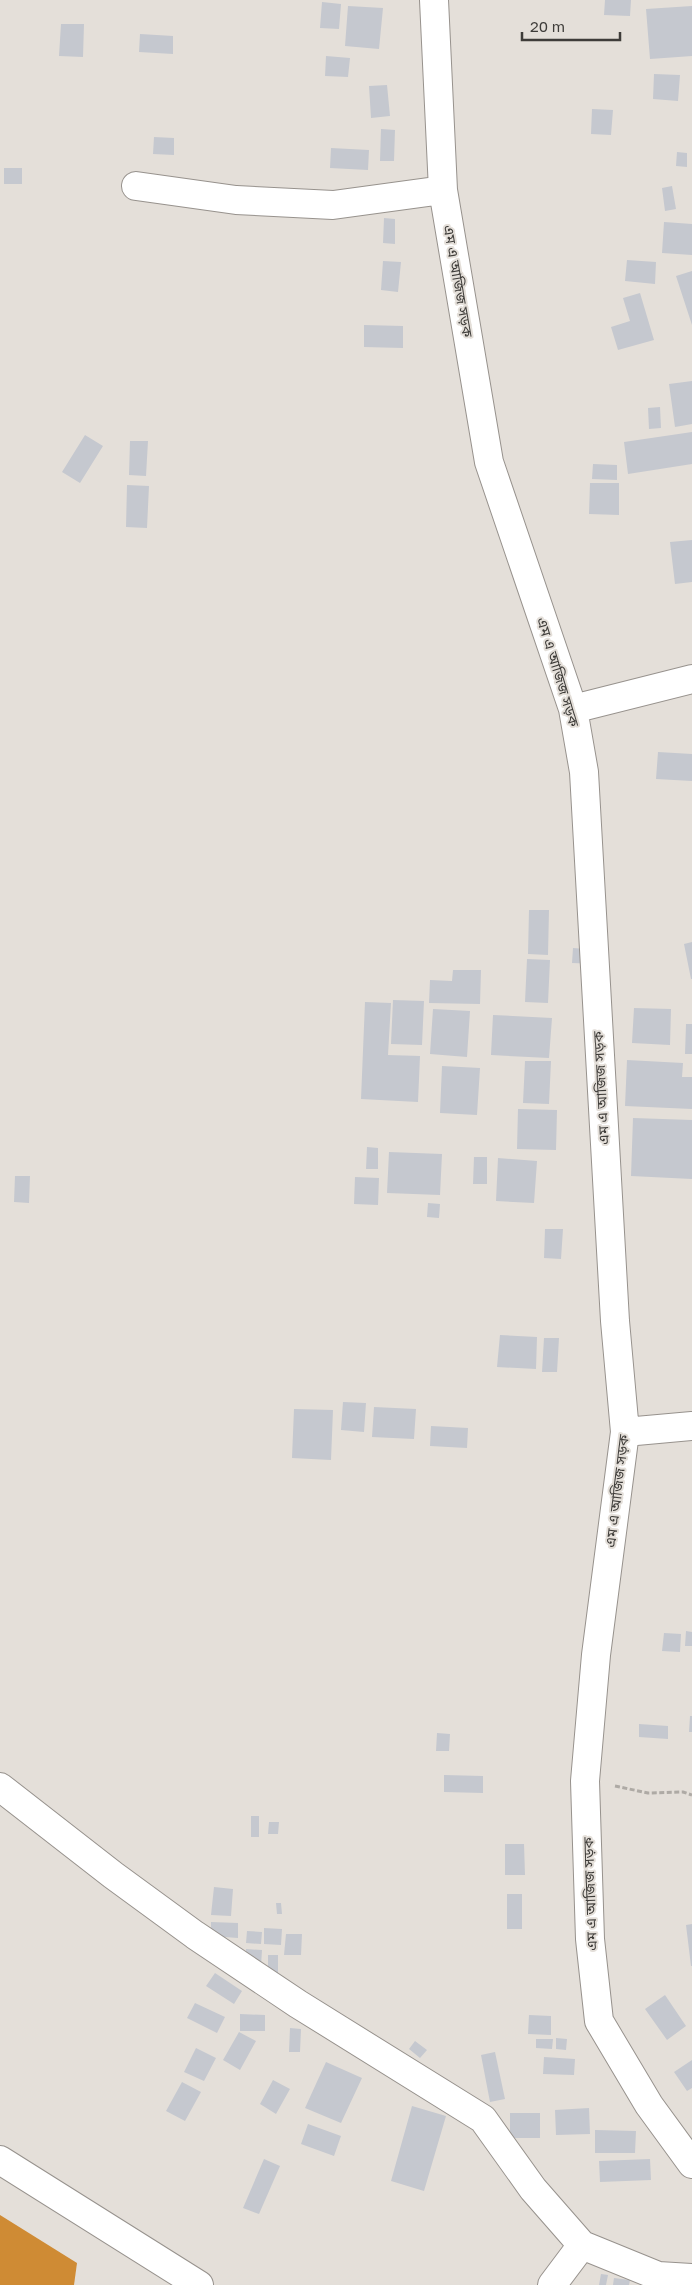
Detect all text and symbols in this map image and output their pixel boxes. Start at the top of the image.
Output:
scale bar [522,10,620,42]
text: 20 m [530,17,565,35]
street label: এম এ আজিজ সড়ক [440,223,477,339]
street label: এম এ আজিজ সড়ক [534,615,583,729]
street label: এম এ আজিজ সড়ক [589,1030,612,1145]
street label: এম এ আজিজ সড়ক [601,1433,632,1548]
street label: এম এ আজিজ সড়ক [579,1836,600,1951]

